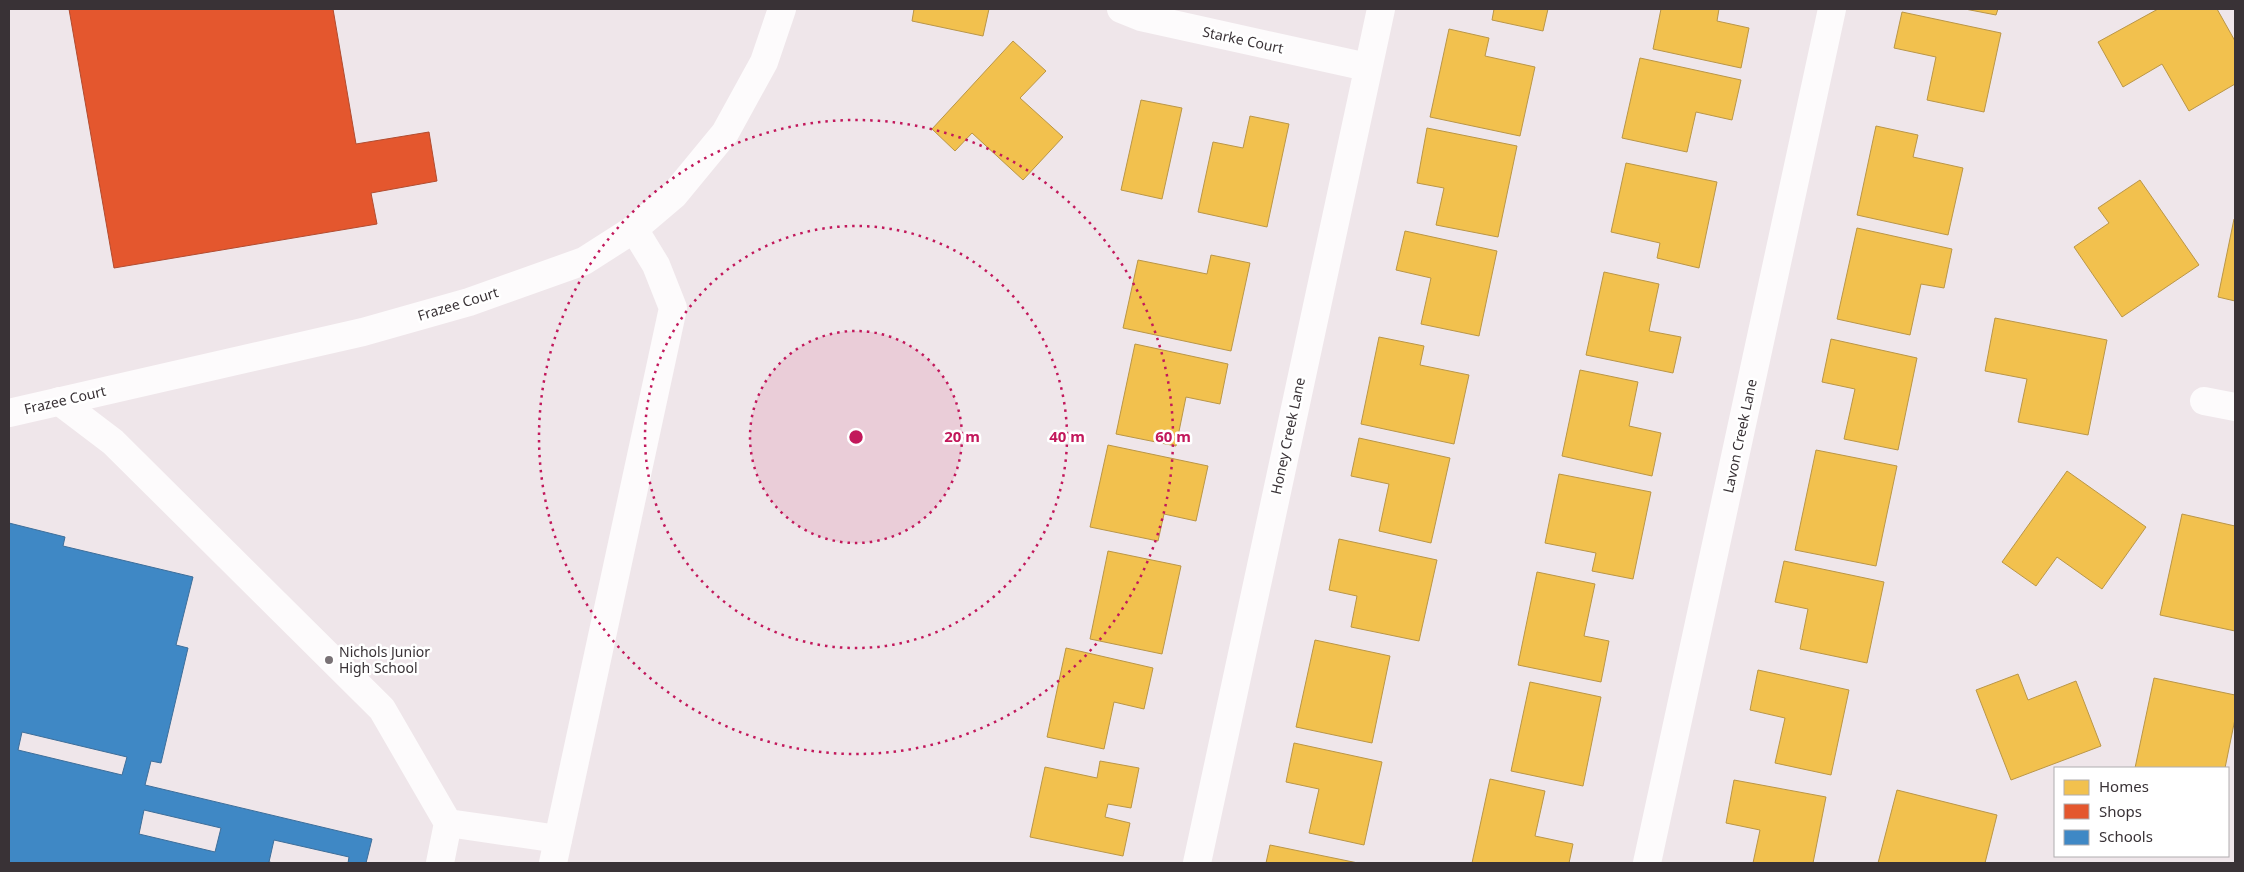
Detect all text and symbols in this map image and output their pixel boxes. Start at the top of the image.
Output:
street label: Starke Court [1201,22,1285,57]
street label: Frazee Court [415,282,501,325]
street label: Honey Creek Lane [1266,376,1309,496]
street label: Lavon Creek Lane [1718,377,1761,495]
street label: Frazee Court [22,381,108,418]
text: 20 m [944,426,980,446]
text: 40 m [1049,426,1085,446]
text: 60 m [1155,426,1191,446]
centre of rings [847,428,865,446]
place label: Nichols Junior High School [339,642,430,677]
marker: Nichols Junior High School [323,654,335,666]
legend [2054,767,2229,857]
text: Homes [2099,776,2149,796]
text: Shops [2099,801,2142,821]
text: Schools [2099,826,2153,846]

